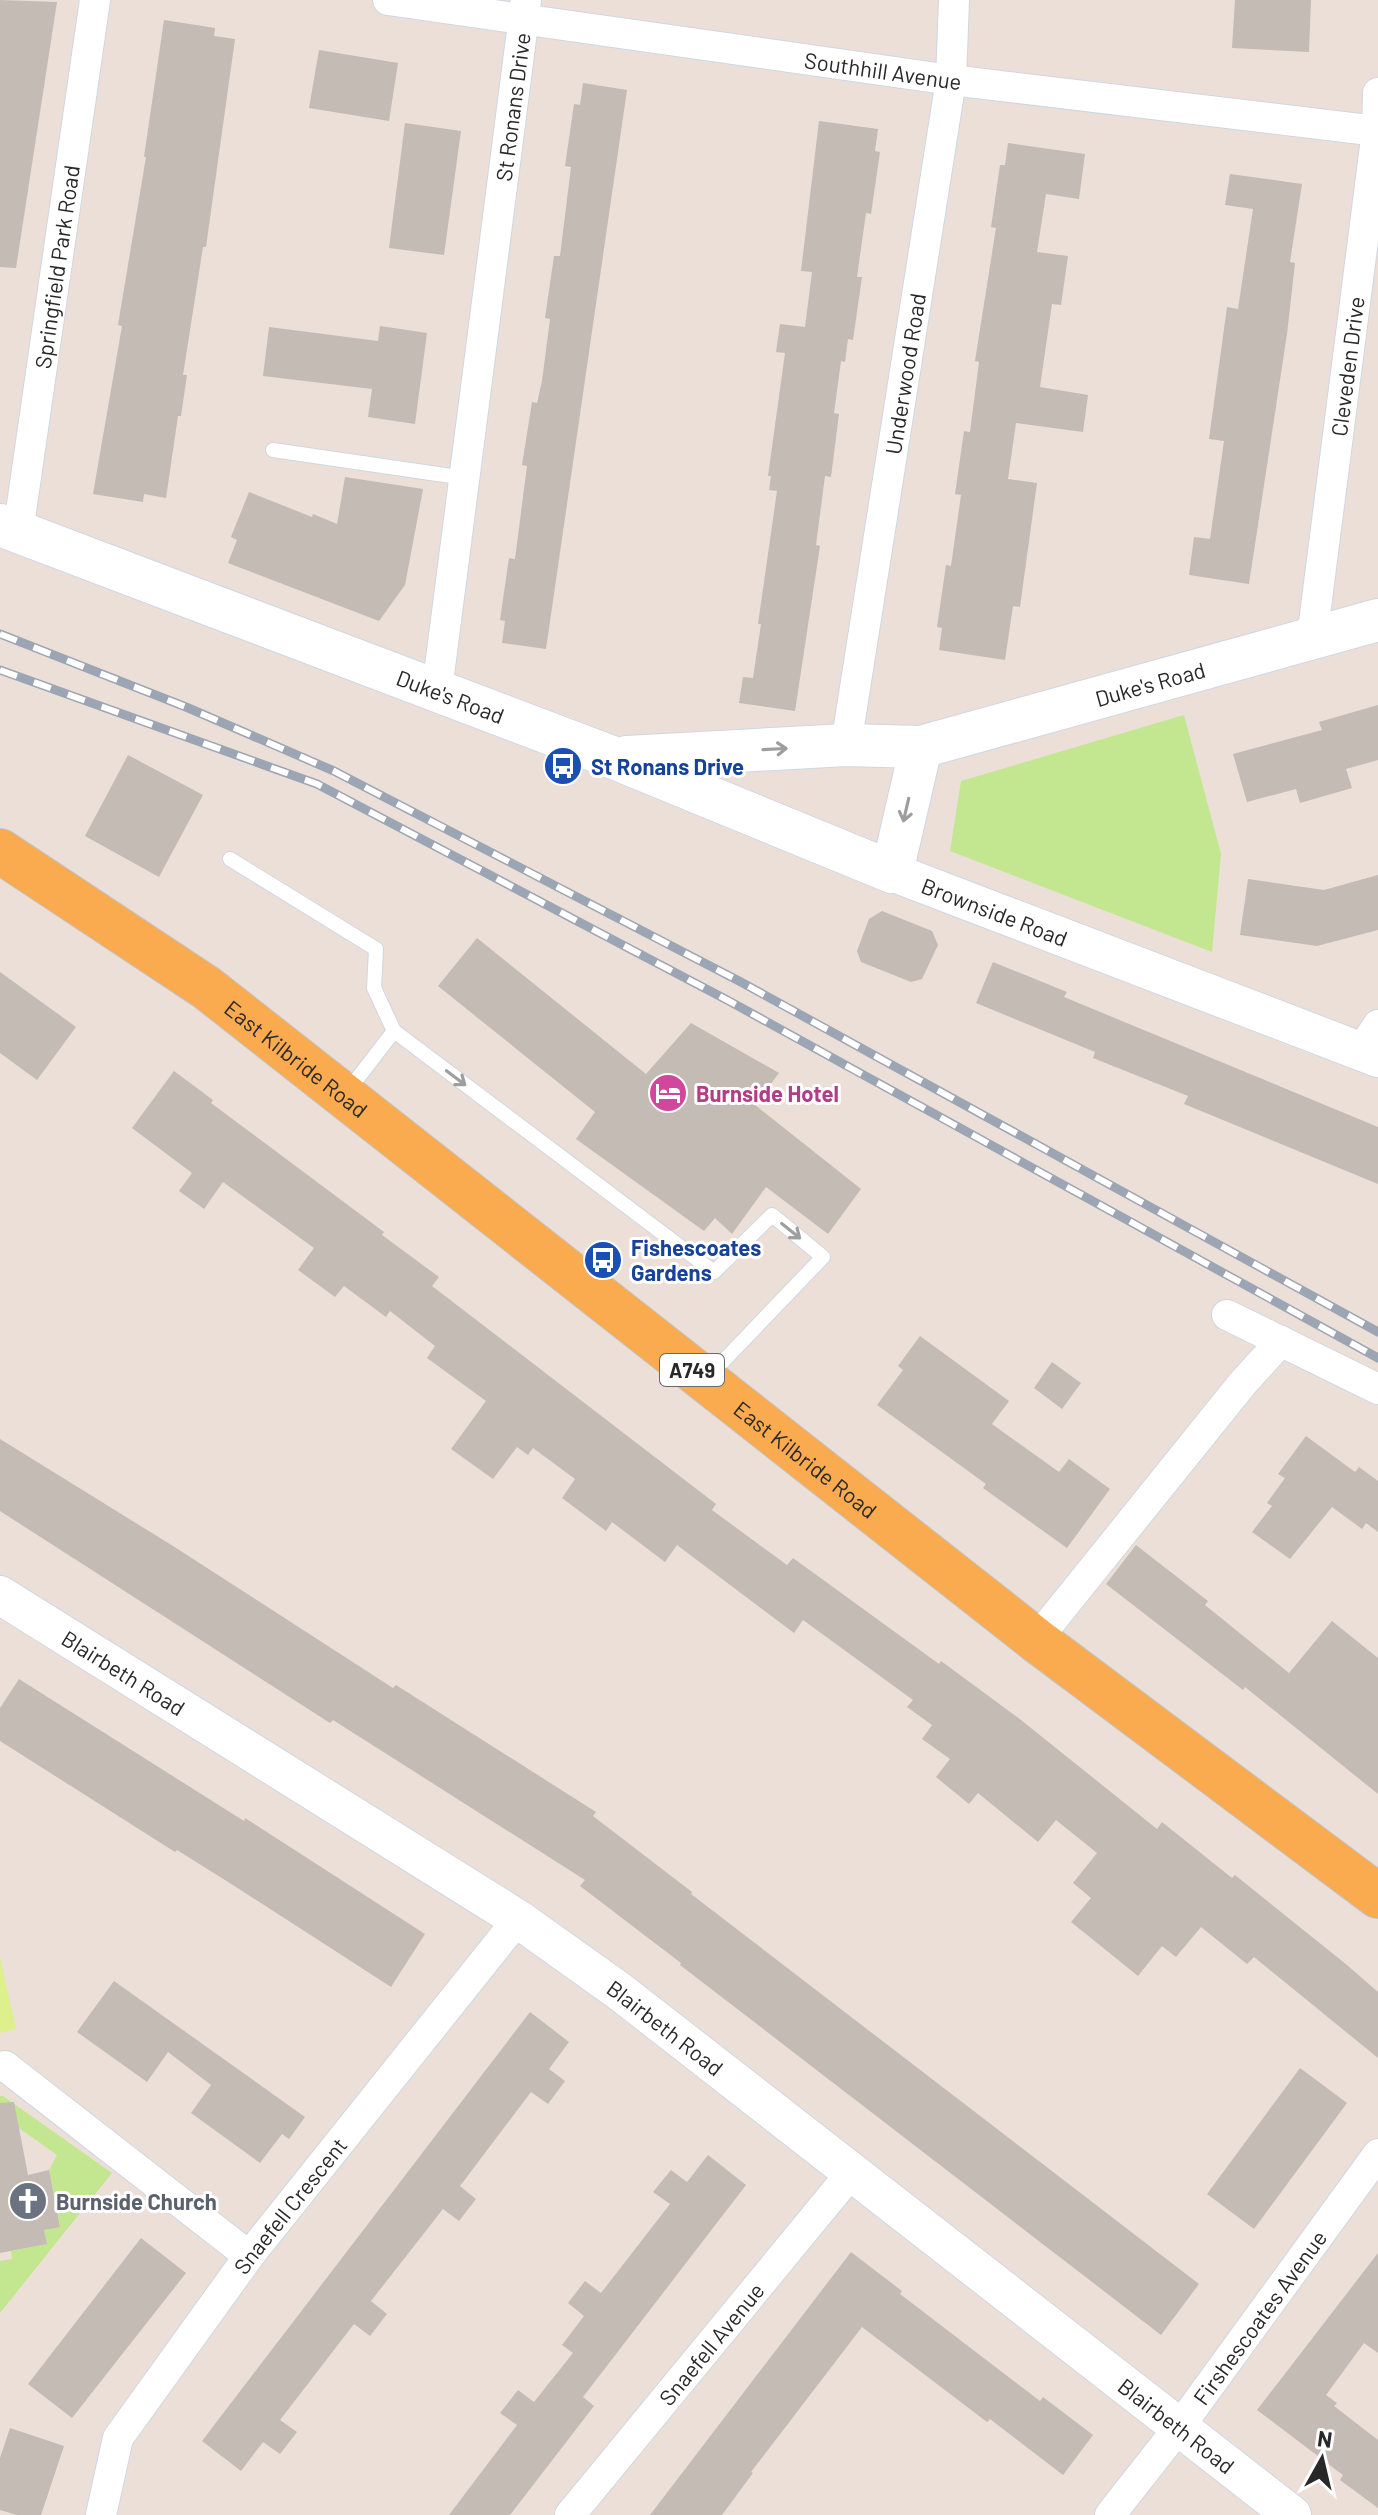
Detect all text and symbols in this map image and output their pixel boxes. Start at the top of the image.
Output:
street label: St Ronans Drive [490,31,535,183]
street label: Southhill Avenue [803,46,963,94]
street label: Springfield Park Road [29,163,84,370]
street label: Underwood Road [879,291,930,456]
street label: Cleveden Drive [1325,295,1369,438]
street label: Duke's Road [1092,656,1208,711]
street label: Duke's Road [393,664,508,728]
one-way arrow [761,741,788,756]
bus stop icon: St Ronans Drive [542,745,584,787]
place label: St Ronans Drive [591,753,744,779]
one-way arrow [898,796,913,822]
street label: Brownside Road [918,872,1071,951]
street label: East Kilbride Road [220,994,373,1122]
one-way arrow [445,1070,467,1086]
hotel icon: Burnside Hotel [647,1072,689,1114]
place label: Burnside Hotel [696,1080,839,1106]
one-way arrow [780,1222,801,1240]
place label: Fishescoates Gardens [631,1234,761,1285]
bus stop icon: Fishescoates Gardens [582,1239,624,1281]
road number: A749 [660,1354,724,1386]
street label: East Kilbride Road [729,1395,882,1523]
street label: Blairbeth Road [57,1624,190,1721]
street label: Blairbeth Road [602,1974,729,2081]
street label: Snaefell Crescent [228,2132,352,2279]
church icon: Burnside Church [7,2180,49,2222]
place label: Burnside Church [56,2188,217,2214]
street label: Firshescoates Avenue [1187,2225,1331,2409]
street label: Snaefell Avenue [653,2277,769,2410]
street label: Blairbeth Road [1114,2372,1240,2479]
north arrow [1282,2419,1362,2499]
text: N [1316,2424,1334,2452]

